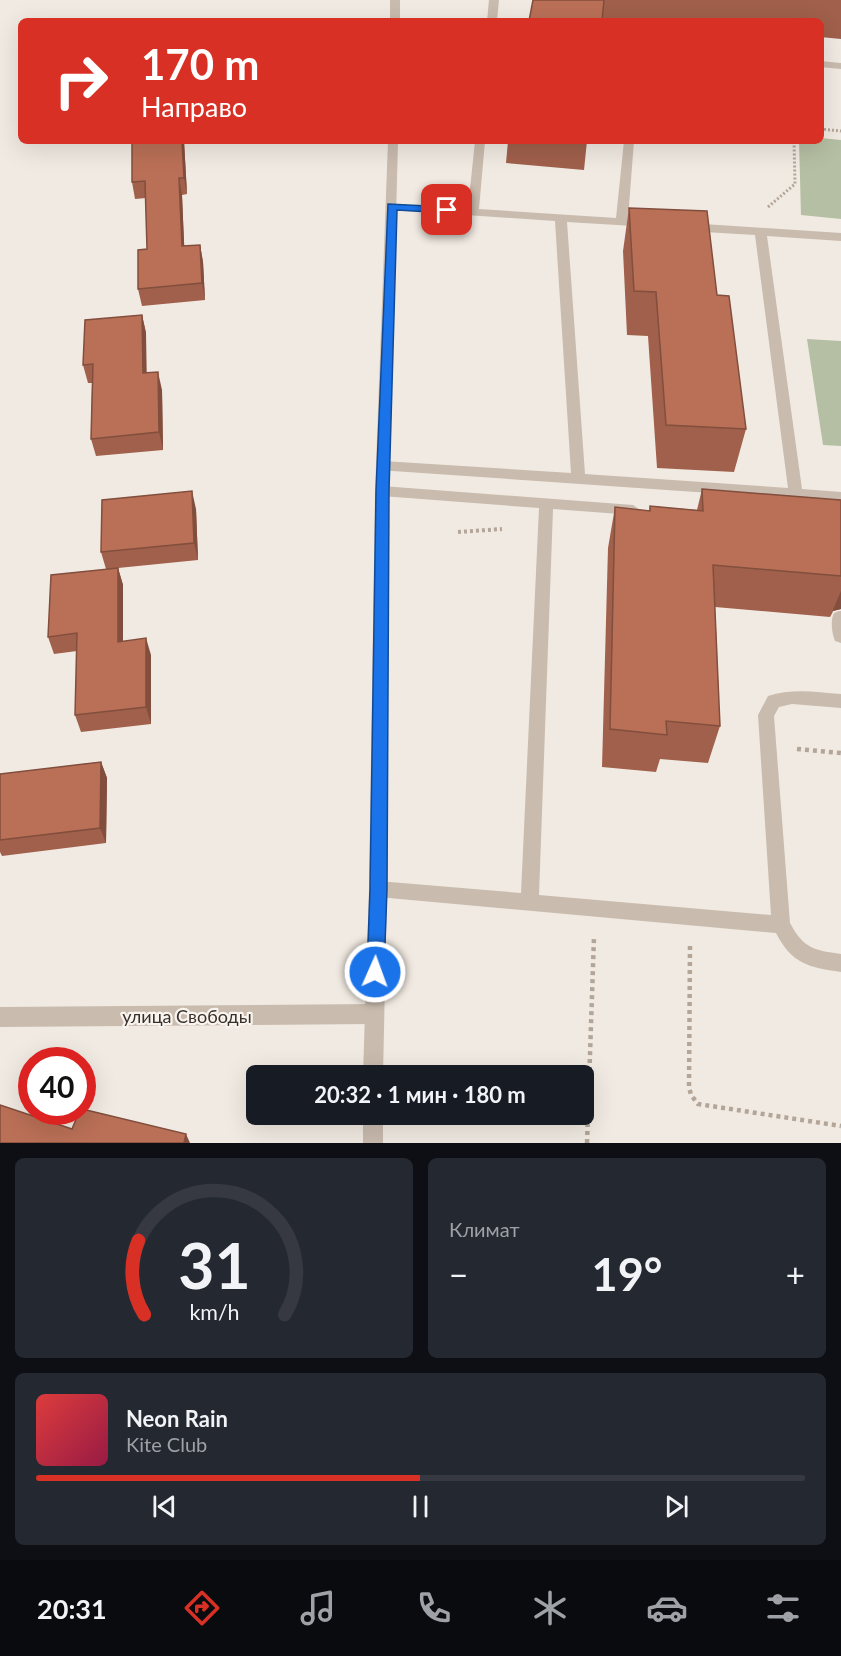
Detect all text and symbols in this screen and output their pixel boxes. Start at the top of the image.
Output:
text: 170 m [141,39,259,89]
icon: right [42,42,120,120]
text: Направо [141,90,247,123]
pin [421,184,472,235]
icon: arrive [430,193,463,226]
position arrow [343,940,407,1004]
street label: улица Свободы [122,1005,252,1027]
speed limit sign: 40 [18,1047,96,1125]
text: 20:32 · 1 мин · 180 m [314,1081,526,1108]
text: Климат [449,1217,520,1241]
text: 31 [178,1227,250,1302]
text: 19° [592,1247,662,1301]
text: − [449,1254,468,1294]
text: + [786,1254,805,1294]
text: km/h [189,1299,239,1325]
text: Neon Rain [126,1405,228,1432]
text: Kite Club [126,1432,207,1456]
icon: previous [148,1490,181,1523]
icon: pause [404,1490,437,1523]
icon: next [660,1490,693,1523]
icon: directions [181,1587,223,1629]
icon: music [297,1587,339,1629]
icon: phone [413,1587,455,1629]
icon: climate [529,1587,571,1629]
icon: car [646,1587,688,1629]
icon: filters [762,1587,804,1629]
text: 20:31 [37,1592,107,1625]

